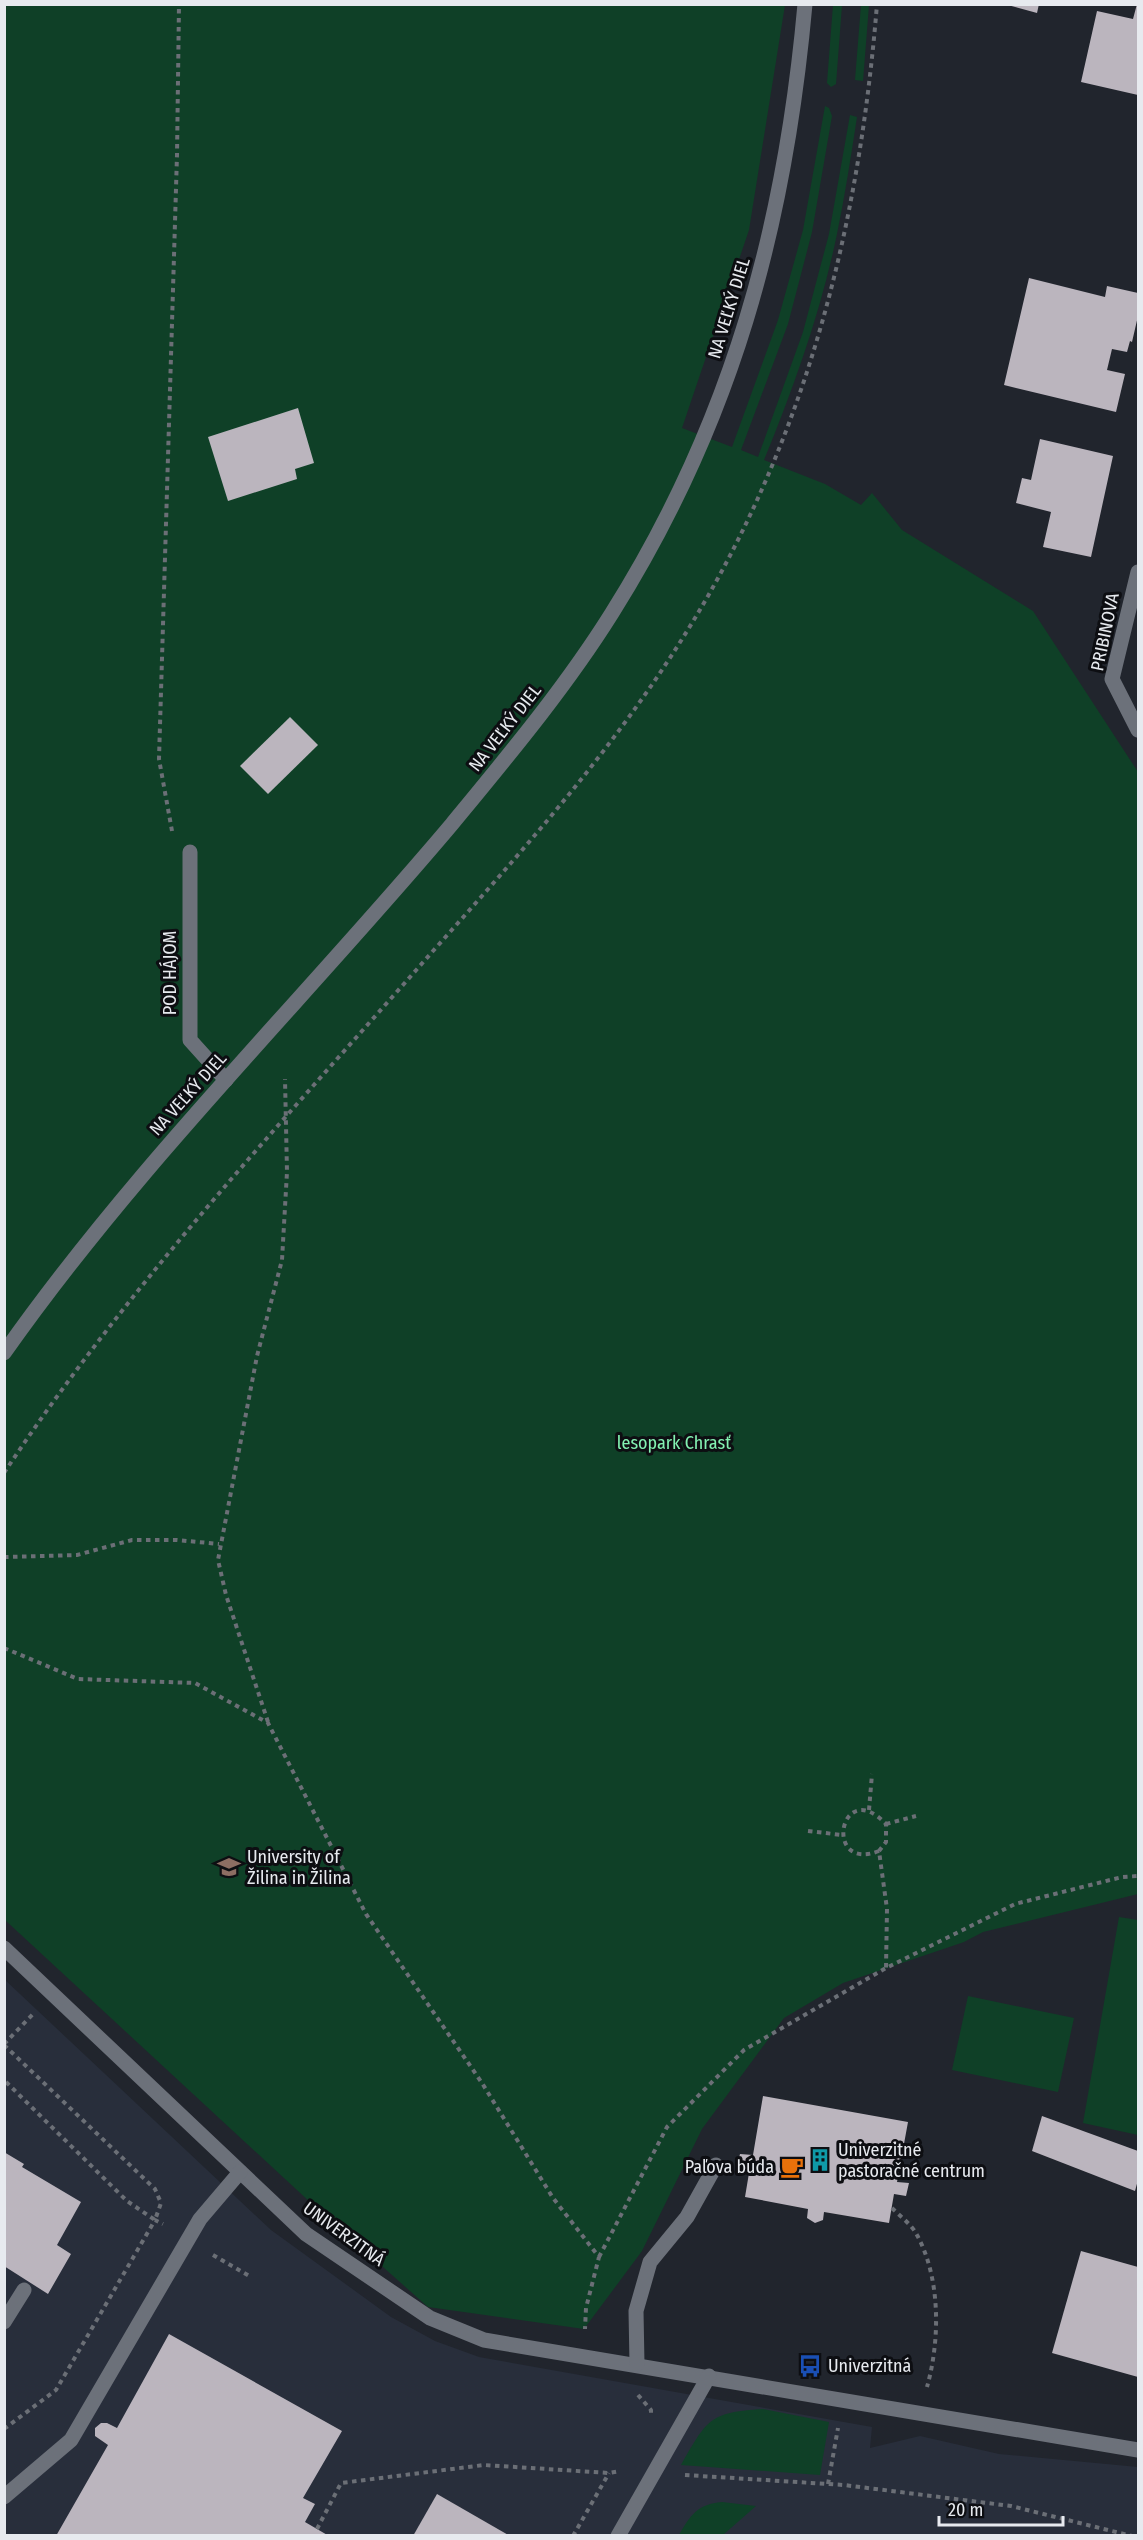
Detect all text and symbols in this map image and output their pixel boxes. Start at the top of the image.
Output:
street label: NA VEĽKÝ DIEL [702,255,755,361]
street label: PRIBINOVA [1086,591,1124,673]
street label: NA VEĽKÝ DIEL [463,679,546,776]
street label: POD HÁJOM [158,931,181,1015]
street label: NA VEĽKÝ DIEL [144,1047,231,1140]
park label: lesopark Chrasť [617,1432,731,1454]
place label: University of Žilina in Žilina [247,1846,351,1889]
school or university icon: University of Žilina in Žilina [216,1854,242,1880]
place label: Univerzitné pastoračné centrum [838,2139,985,2182]
building icon: Univerzitné pastoračné centrum [807,2147,833,2173]
cafe icon: Paľova búda [779,2154,805,2180]
place label: Paľova búda [685,2156,774,2178]
street label: UNIVERZITNÁ [299,2196,390,2271]
bus stop icon: Univerzitná [797,2353,823,2379]
place label: Univerzitná [828,2355,912,2377]
scale bar [939,2489,1064,2527]
text: 20 m [948,2499,983,2521]

